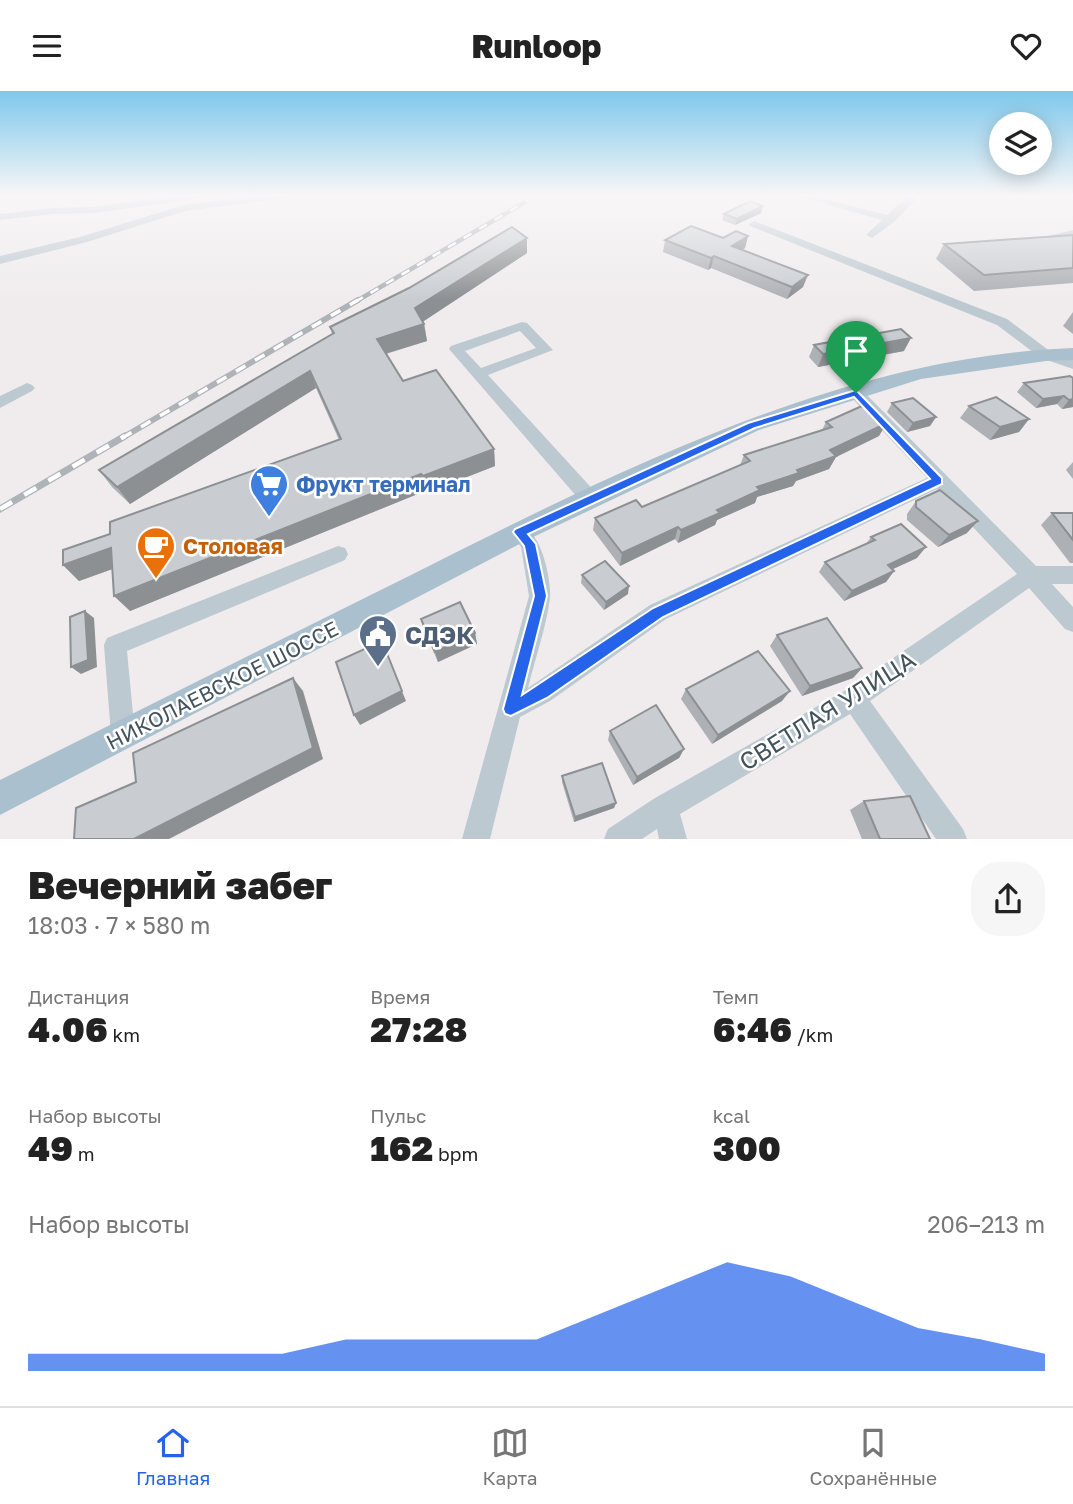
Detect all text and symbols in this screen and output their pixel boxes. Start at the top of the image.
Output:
icon: menu [28,27,66,65]
text: Runloop [472,27,601,65]
icon: heart [1007,27,1045,65]
map controls [989,112,1052,175]
button: layers [989,112,1052,175]
pin [826,321,886,393]
icon: arrive [837,332,875,370]
supermarket icon: Фрукт терминал [248,463,290,518]
place label: Фрукт терминал [296,471,470,497]
cafe icon: Столовая [135,525,177,580]
place label: Столовая [183,533,283,559]
public building icon: СДЭК [357,613,399,668]
street label: НИКОЛАЕВСКОЕ ШОССЕ [102,615,342,755]
place label: СДЭК [405,620,474,649]
street label: СВЕТЛАЯ УЛИЦА [734,644,920,776]
text: Вечерний забег [28,862,333,907]
button: share [971,862,1045,936]
text: 18:03 · 7 × 580 m [28,911,210,939]
text: Дистанция [28,985,129,1008]
text: Время [370,985,430,1008]
text: Темп [713,985,759,1008]
text: 4.06 [28,1008,108,1050]
text: 27:28 [370,1008,467,1050]
text: 6:46 [713,1008,792,1050]
text: km [108,1023,140,1046]
text: /km [792,1023,833,1046]
text: Набор высоты [28,1104,162,1127]
text: Пульс [370,1104,426,1127]
text: kcal [713,1104,750,1127]
text: 49 [28,1127,73,1169]
text: 162 [370,1127,433,1169]
text: 300 [713,1127,781,1169]
text: m [73,1142,95,1165]
text: bpm [433,1142,478,1165]
text: Набор высоты [28,1210,190,1238]
text: 206–213 m [927,1210,1045,1238]
tab: Главная [136,1424,210,1489]
tab: Карта [482,1424,537,1489]
tab: Сохранённые [809,1424,937,1489]

